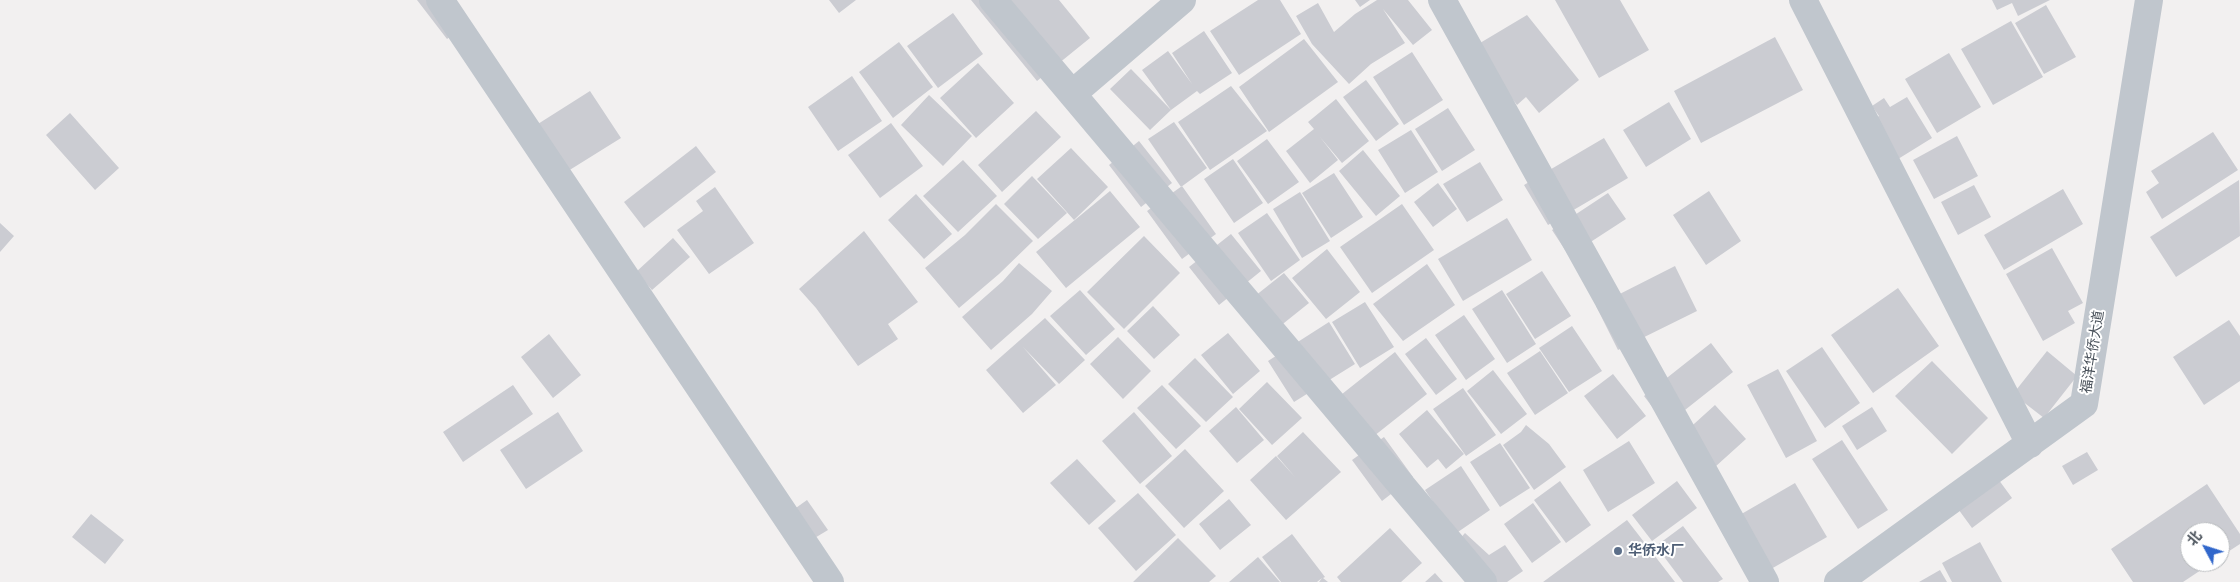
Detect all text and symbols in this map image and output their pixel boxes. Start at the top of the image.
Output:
street label: 福洋华侨大道 [2078,309,2108,395]
north arrow [2180,522,2230,572]
text: 北 [2182,526,2206,549]
place label: 华侨水厂 [1628,543,1684,559]
marker: 华侨水厂 [1612,545,1624,557]

